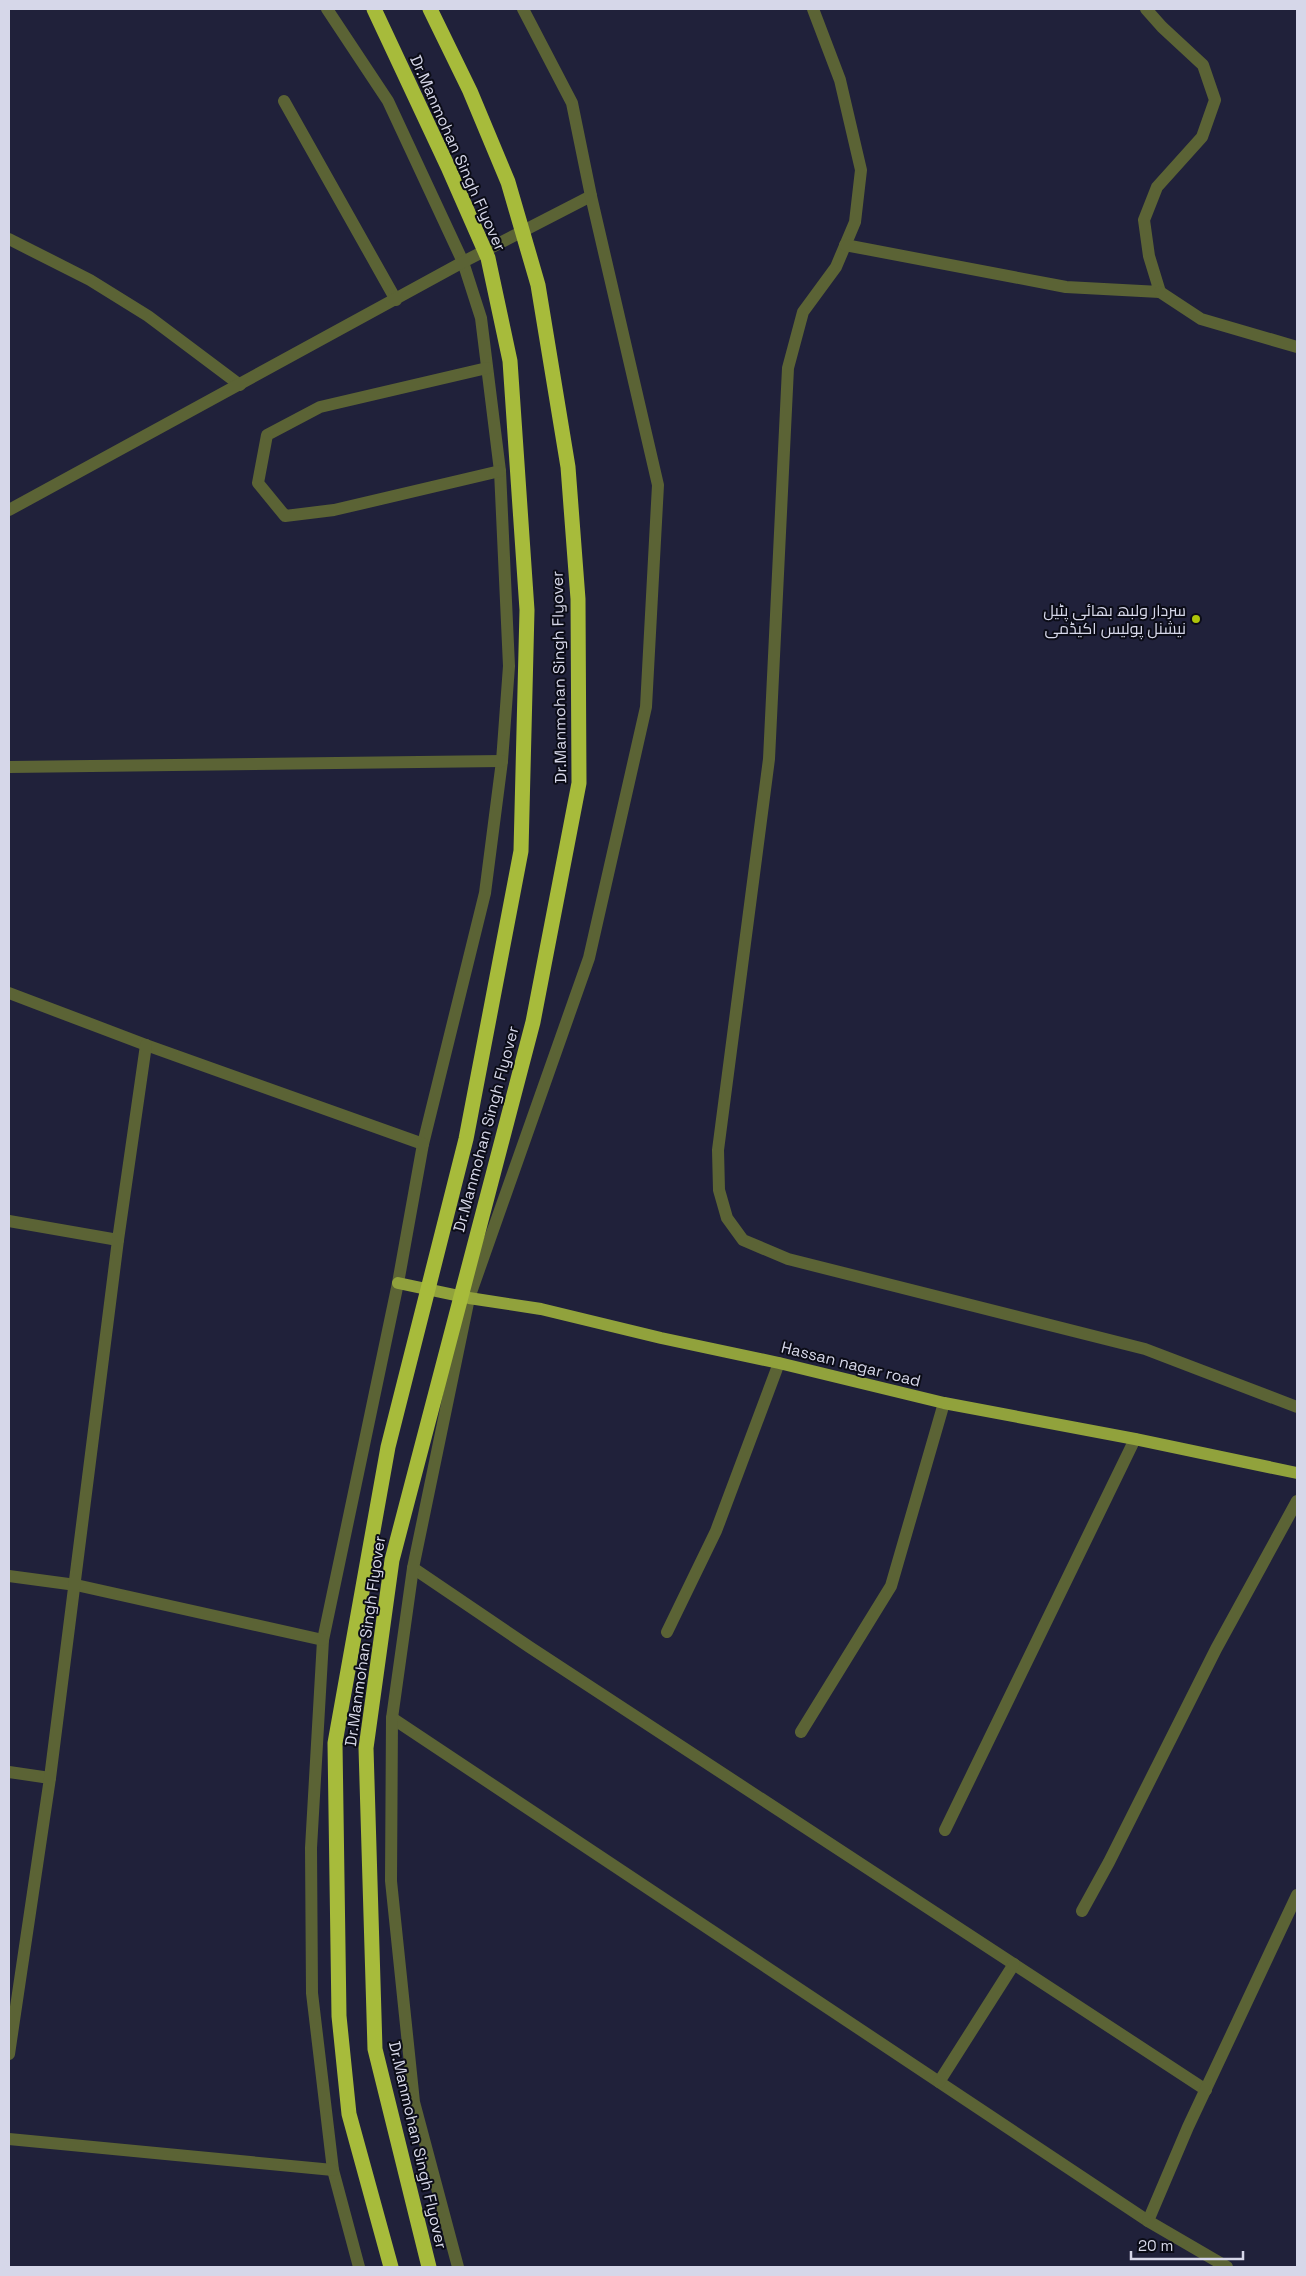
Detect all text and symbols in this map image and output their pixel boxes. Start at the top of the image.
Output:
street label: Dr.Manmohan Singh Flyover [405,52,511,254]
street label: Dr.Manmohan Singh Flyover [547,571,571,783]
place label: سردار ولبھ بھائی پٹیل نیشنل پولیس اکیڈمی [1043,600,1186,640]
marker: سردار ولبھ بھائی پٹیل نیشنل پولیس اکیڈمی [1190,613,1202,625]
street label: Dr.Manmohan Singh Flyover [448,1024,524,1234]
street label: Hassan nagar road [779,1337,923,1391]
street label: Dr.Manmohan Singh Flyover [340,1534,390,1748]
street label: Dr.Manmohan Singh Flyover [384,2039,452,2251]
scale bar [1131,2228,1244,2260]
text: 20 m [1138,2236,1173,2255]

